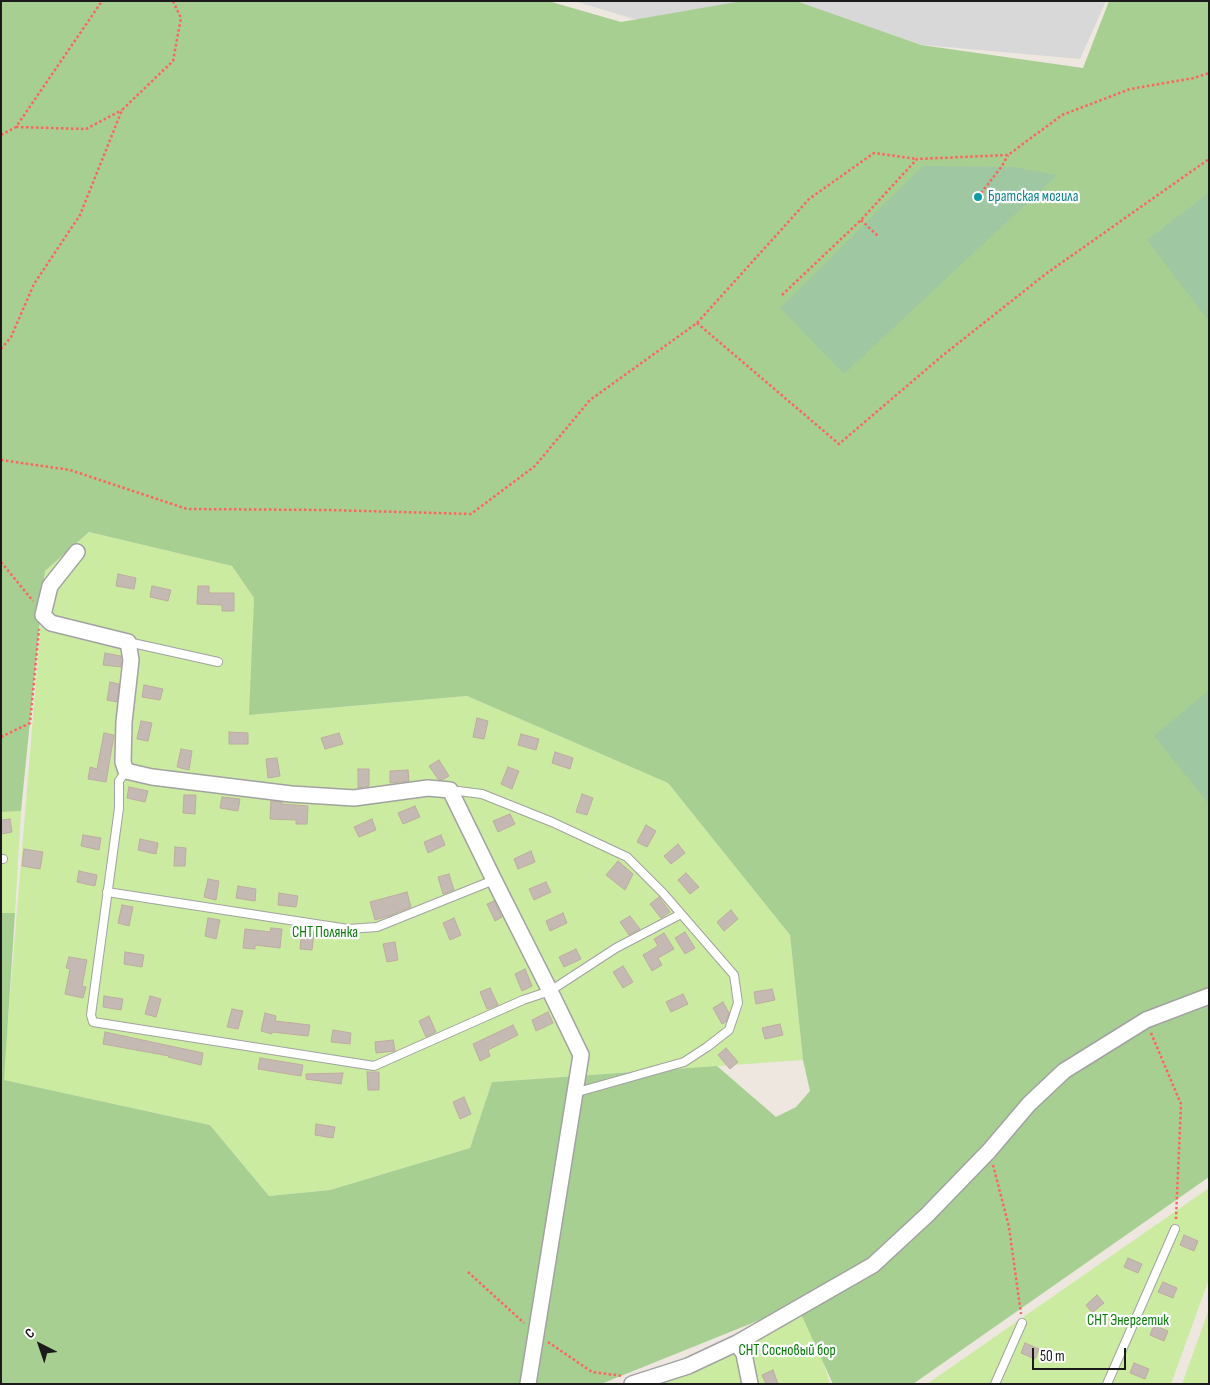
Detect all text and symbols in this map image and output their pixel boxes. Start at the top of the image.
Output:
place label: Братская могила [988,188,1078,206]
marker: Братская могила [972,191,984,203]
park label: СНТ Полянка [292,924,358,942]
park label: СНТ Энергетик [1087,1312,1169,1330]
north arrow [15,1320,65,1370]
text: С [22,1325,38,1342]
scale bar [1035,1338,1129,1370]
park label: СНТ Сосновый бор [738,1342,836,1360]
text: 50 m [1040,1347,1065,1366]

